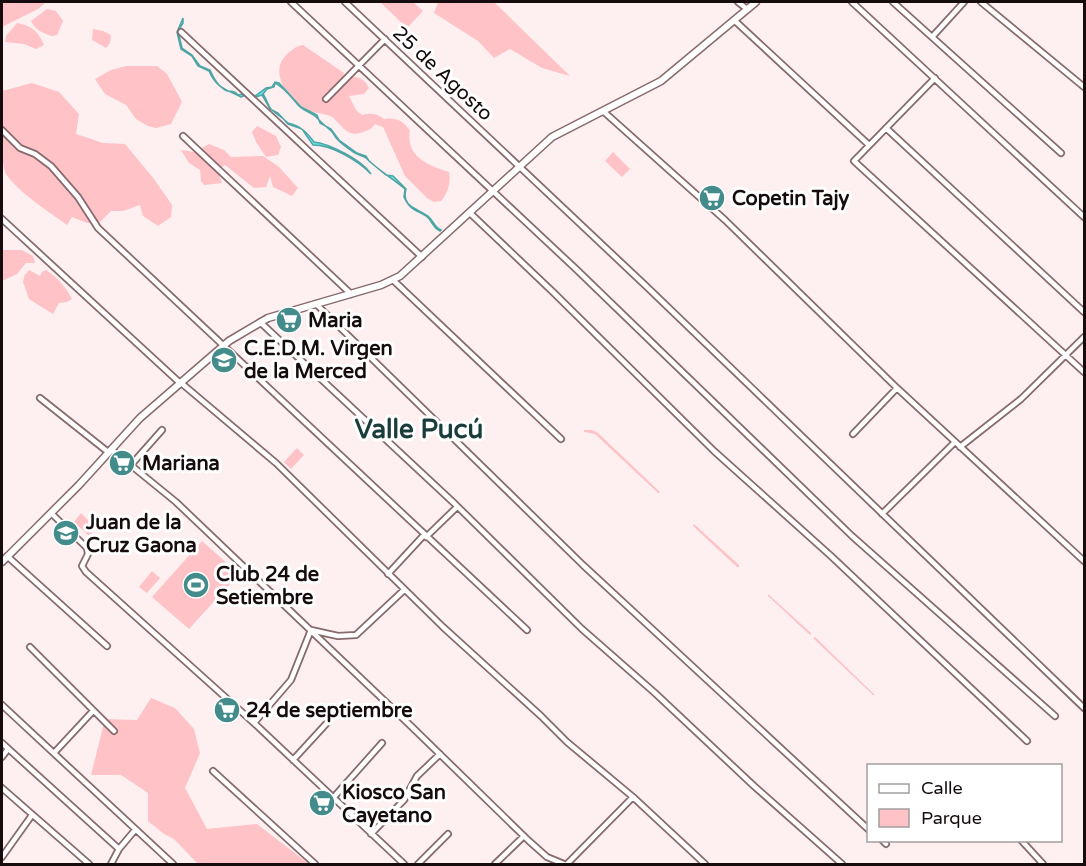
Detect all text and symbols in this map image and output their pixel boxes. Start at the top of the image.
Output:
street label: 25 de Agosto [387,21,497,126]
supermarket icon: Copetin Tajy [697,183,727,213]
place label: Copetin Tajy [732,187,850,211]
supermarket icon: Maria [274,305,304,335]
place label: Maria [308,309,362,333]
place label: C.E.D.M. Virgen de la Merced [244,337,393,384]
school or university icon: C.E.D.M. Virgen de la Merced [209,345,239,375]
district label: Valle Pucú [355,414,483,445]
supermarket icon: Mariana [107,448,137,478]
place label: Mariana [142,452,220,476]
place label: Juan de la Cruz Gaona [85,511,197,558]
school or university icon: Juan de la Cruz Gaona [51,518,81,548]
place label: Club 24 de Setiembre [216,563,319,610]
sports icon: Club 24 de Setiembre [181,570,211,600]
supermarket icon: 24 de septiembre [212,695,242,725]
place label: 24 de septiembre [246,699,413,723]
legend [867,764,1062,842]
text: Calle [921,777,963,799]
place label: Kiosco San Cayetano [342,781,446,828]
supermarket icon: Kiosco San Cayetano [307,788,337,818]
text: Parque [921,807,982,829]

